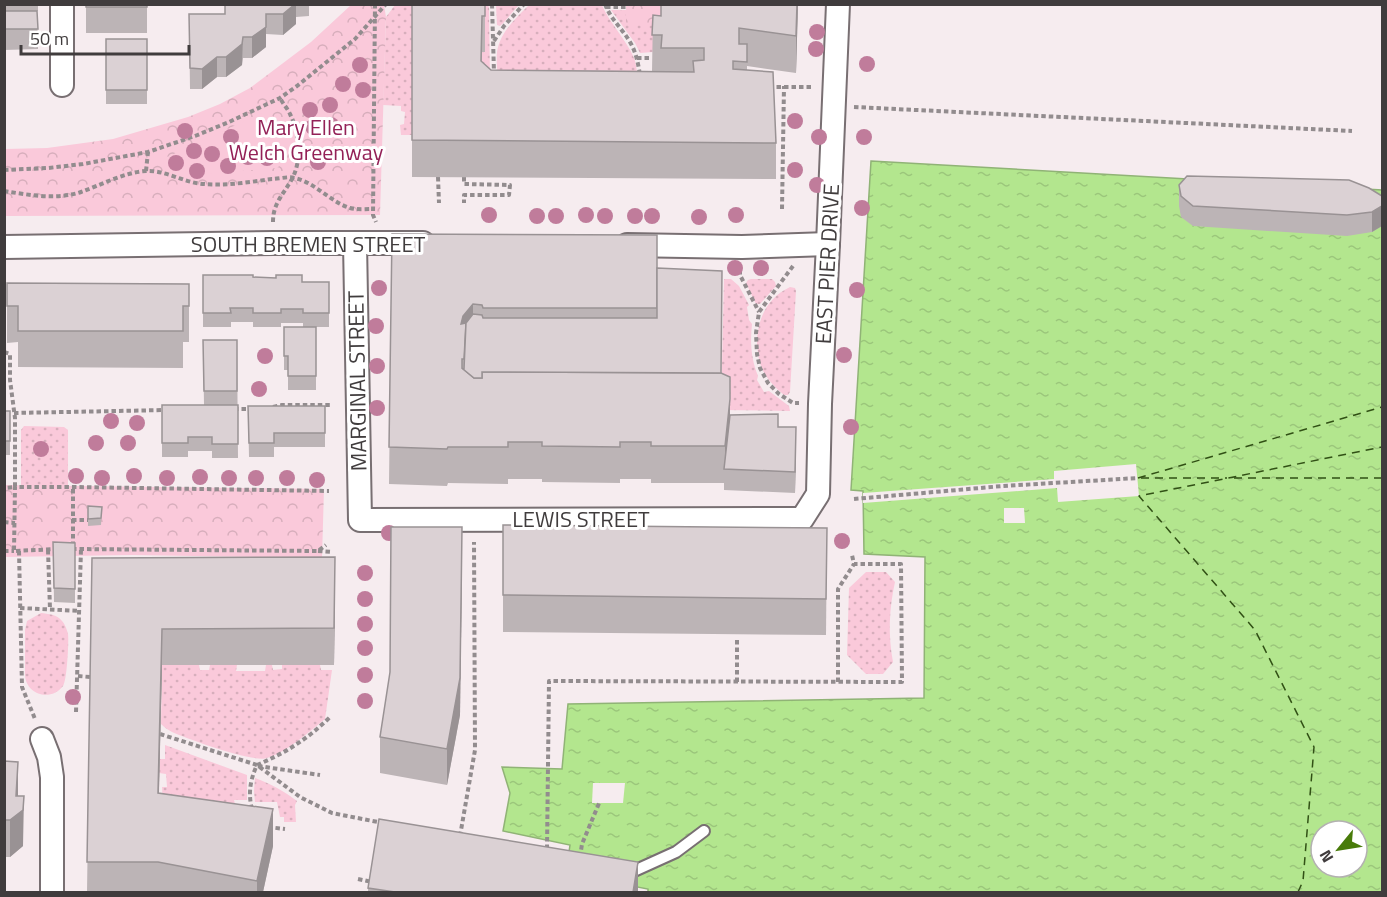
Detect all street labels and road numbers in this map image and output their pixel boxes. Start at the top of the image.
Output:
street label: EAST PIER DRIVE [806,183,848,345]
street label: SOUTH BREMEN STREET [191,227,426,261]
street label: MARGINAL STREET [338,290,376,472]
street label: LEWIS STREET [512,502,650,536]

